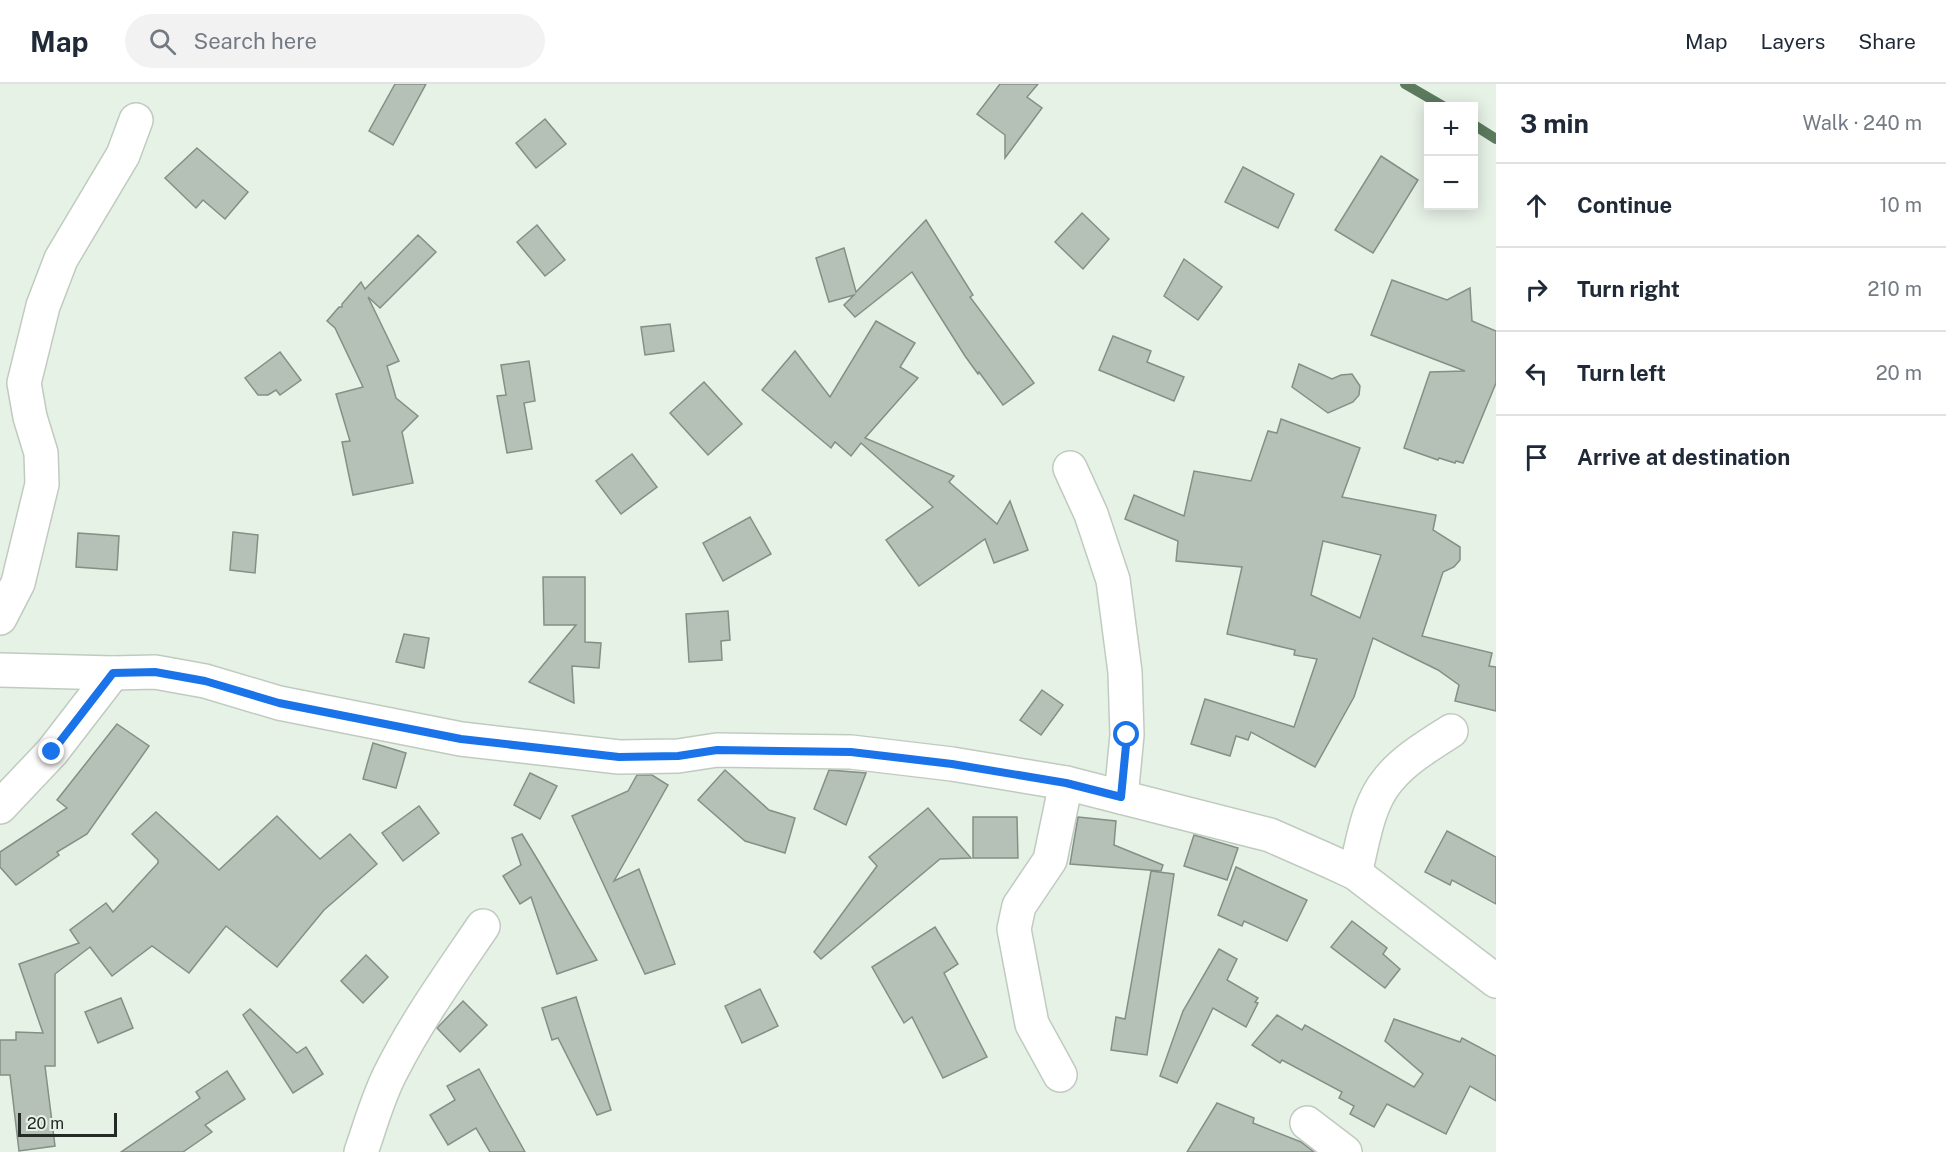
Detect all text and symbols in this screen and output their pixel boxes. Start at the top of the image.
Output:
search box [125,14,545,68]
text: Map [30,25,89,58]
icon: search [146,25,179,58]
text: Search here [194,28,317,54]
text: Map [1685,29,1728,54]
text: Layers [1761,29,1825,54]
text: Share [1858,29,1916,54]
map controls [1424,102,1478,210]
button: + [1424,102,1478,156]
text: 3 min [1520,108,1589,139]
text: Walk · 240 m [1802,111,1922,135]
button: − [1424,156,1478,210]
icon: ahead [1520,189,1553,222]
text: Continue [1577,192,1672,218]
text: 10 m [1879,193,1922,217]
icon: right [1520,273,1553,306]
text: Turn right [1577,276,1680,302]
text: 210 m [1868,277,1922,301]
icon: left [1520,357,1553,390]
text: Turn left [1577,360,1666,386]
text: 20 m [1876,361,1922,385]
icon: arrive [1520,441,1553,474]
text: Arrive at destination [1577,444,1790,470]
route start [1113,721,1139,747]
route end [38,738,64,764]
scale bar [18,1110,117,1138]
text: 20 m [27,1114,64,1133]

